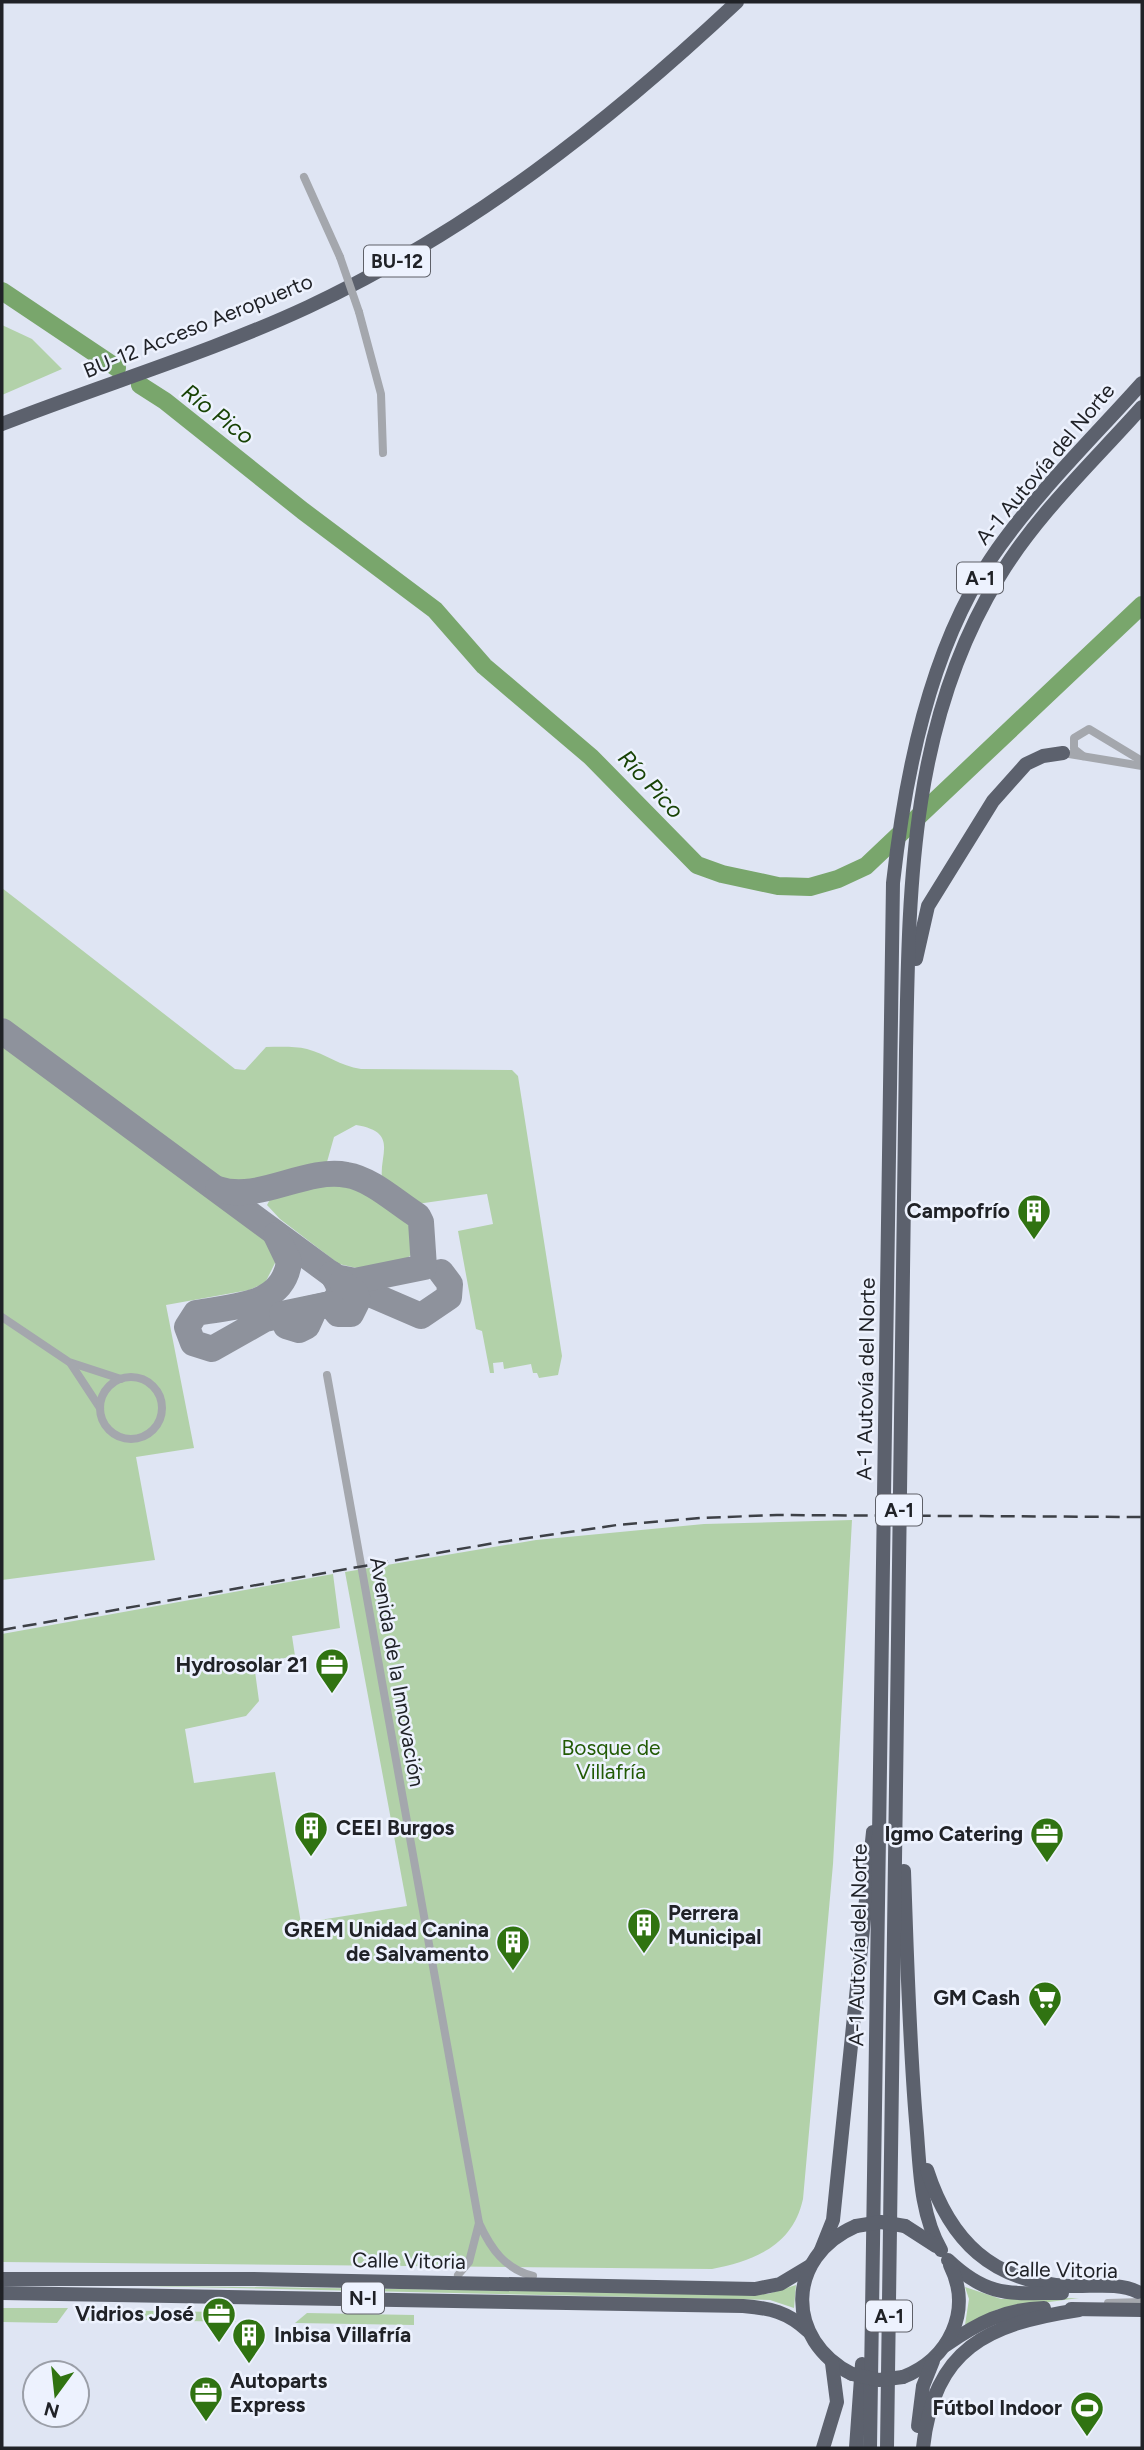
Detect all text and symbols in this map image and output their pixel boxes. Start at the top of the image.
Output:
road number: BU-12 [364,246,430,276]
street label: BU-12 Acceso Aeropuerto [80,268,316,383]
water label: Río Pico [176,378,260,450]
street label: A-1 Autovía del Norte [970,378,1119,549]
road number: A-1 [957,562,1003,594]
water label: Río Pico [612,744,690,824]
building icon: Campofrío [1015,1192,1053,1241]
place label: Campofrío [907,1198,1010,1223]
street label: A-1 Autovía del Norte [851,1277,880,1481]
road number: A-1 [876,1494,922,1526]
street label: Avenida de la Innovación [365,1555,430,1789]
office icon: Hydrosolar 21 [313,1646,351,1695]
place label: Hydrosolar 21 [176,1652,308,1677]
park label: Bosque de Villafría [561,1735,661,1784]
building icon: CEEI Burgos [292,1809,330,1858]
place label: CEEI Burgos [336,1815,455,1840]
office icon: Igmo Catering [1028,1815,1066,1864]
place label: Igmo Catering [884,1821,1023,1846]
street label: A-1 Autovía del Norte [843,1843,872,2047]
place label: Perrera Municipal [668,1900,761,1949]
building icon: Perrera Municipal [625,1906,663,1955]
place label: GREM Unidad Canina de Salvamento [284,1917,489,1966]
building icon: GREM Unidad Canina de Salvamento [494,1923,532,1972]
supermarket icon: GM Cash [1026,1979,1064,2028]
place label: GM Cash [933,1985,1020,2010]
street label: Calle Vitoria [352,2247,466,2274]
street label: Calle Vitoria [1004,2256,1118,2283]
road number: N-I [342,2282,384,2314]
office icon: Vidrios José [200,2295,238,2344]
road number: A-1 [866,2300,912,2332]
place label: Vidrios José [75,2301,194,2326]
building icon: Inbisa Villafría [230,2316,268,2365]
place label: Inbisa Villafría [274,2322,411,2347]
north arrow [21,2359,91,2429]
place label: Autoparts Express [230,2368,328,2417]
office icon: Autoparts Express [187,2374,225,2423]
sports icon: Fútbol Indoor [1068,2389,1106,2438]
place label: Fútbol Indoor [932,2395,1062,2420]
text: N [42,2397,62,2423]

